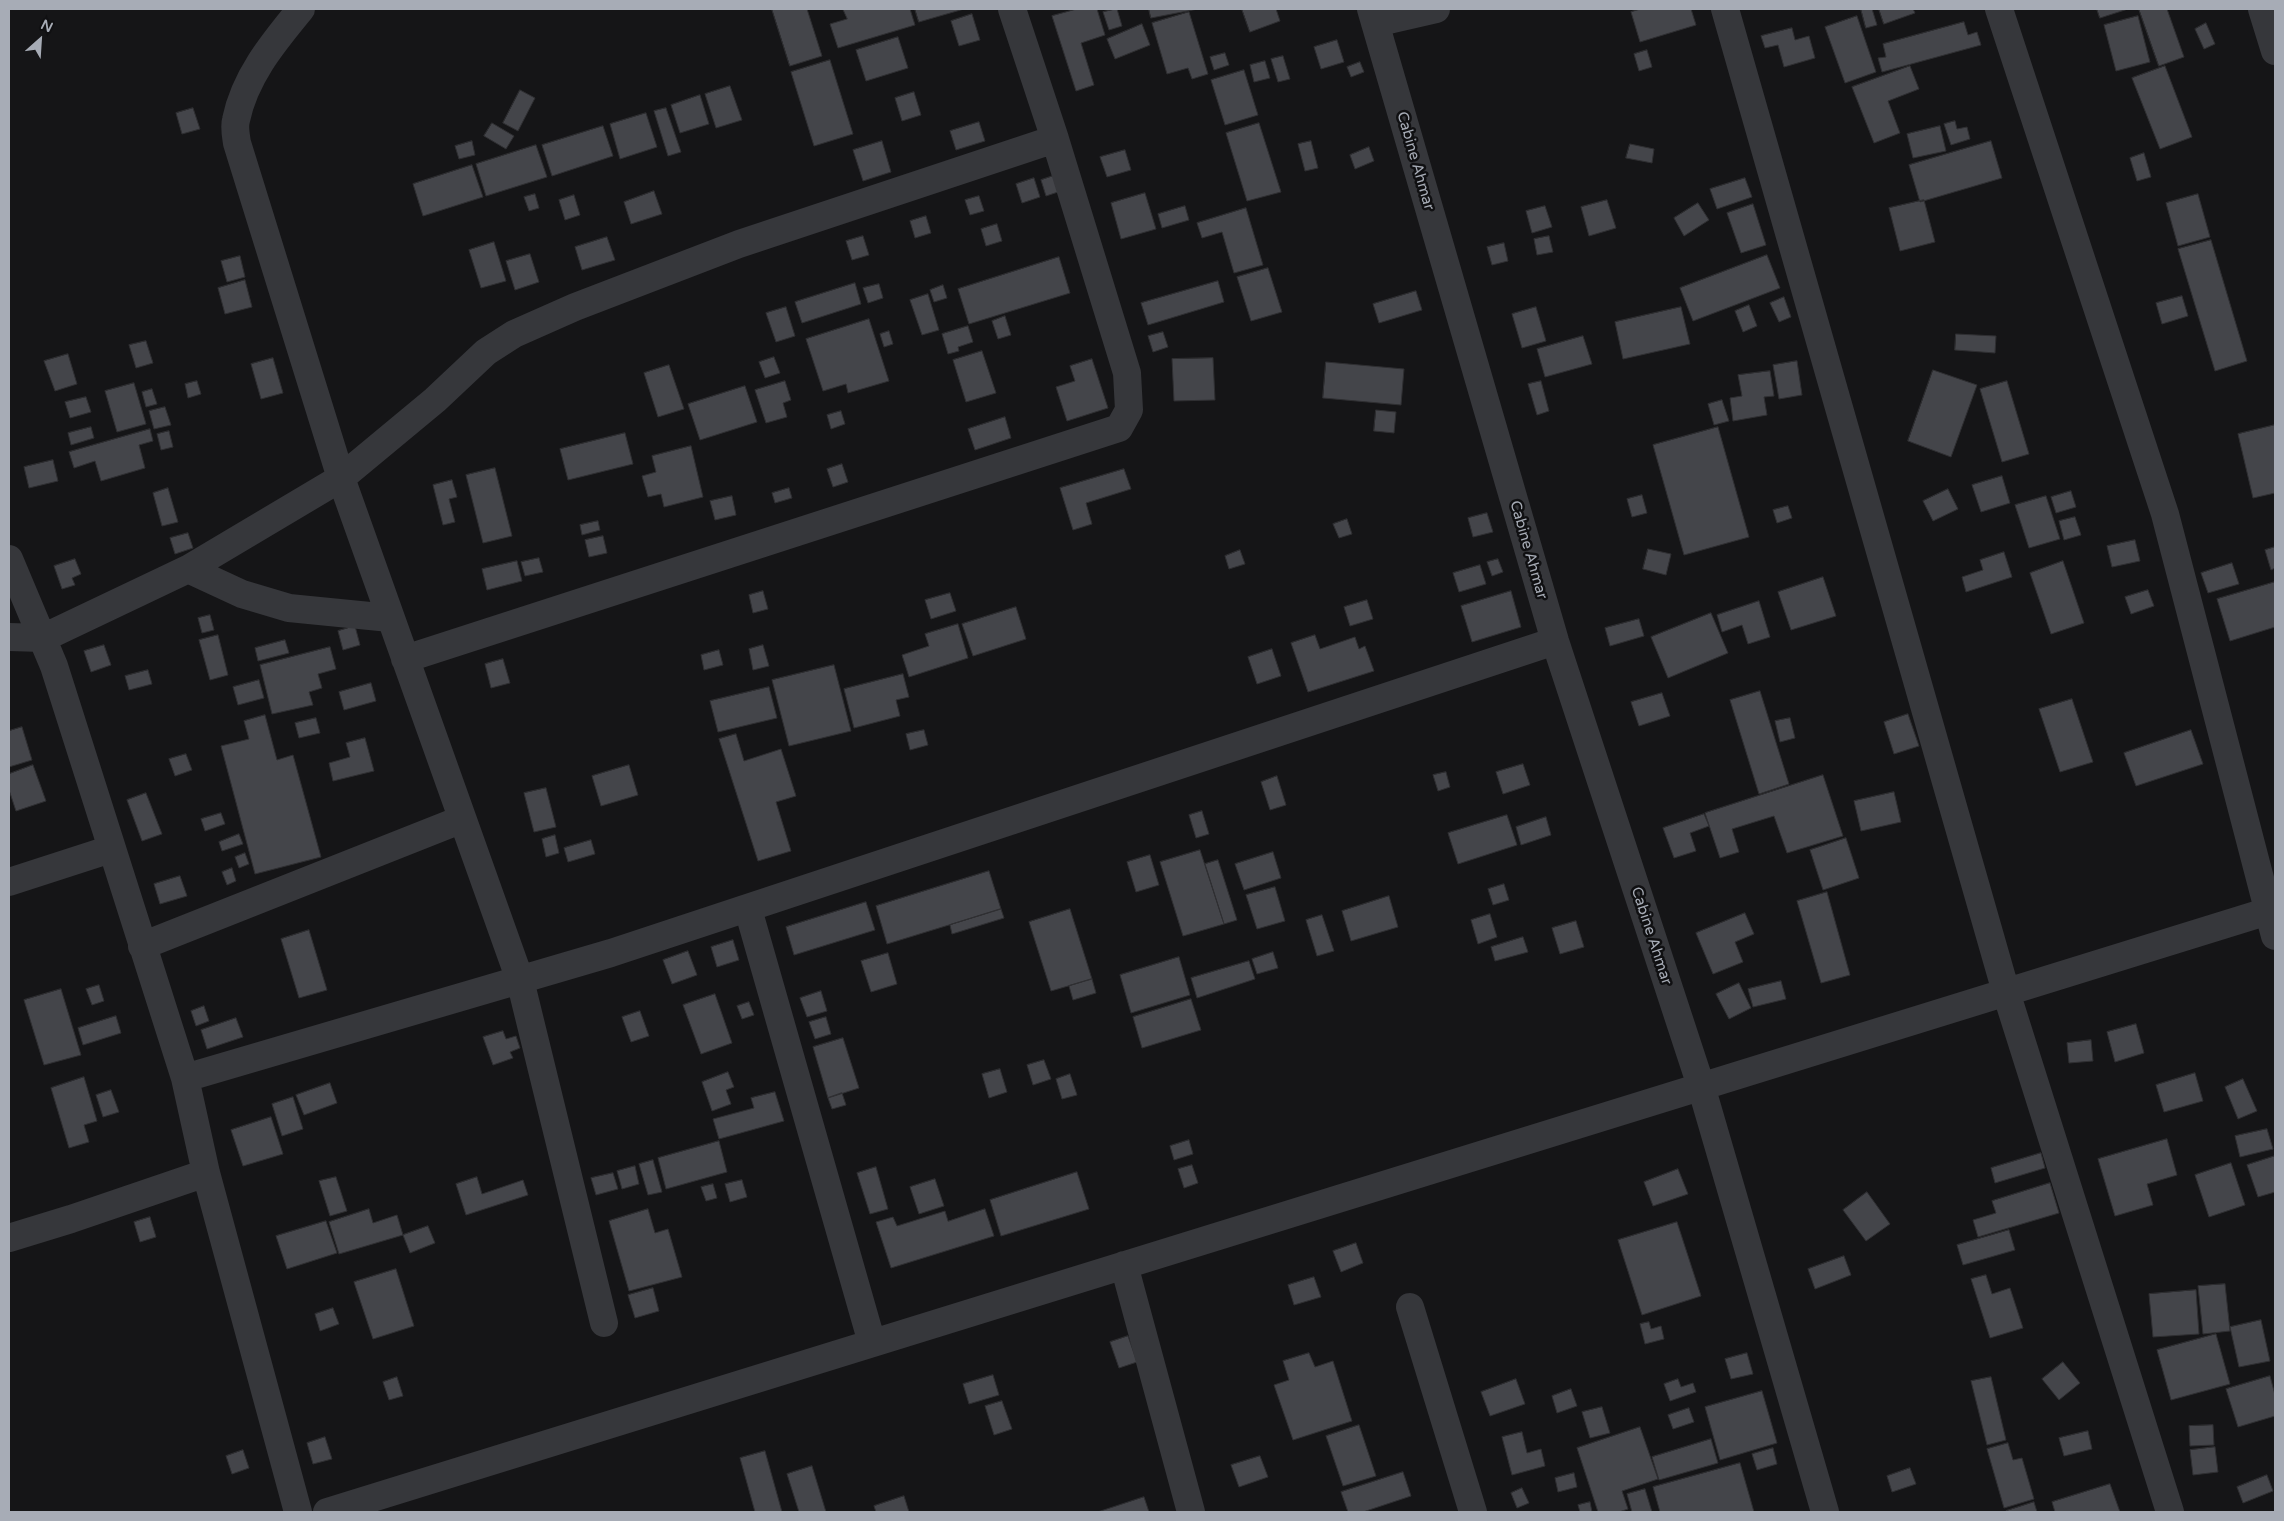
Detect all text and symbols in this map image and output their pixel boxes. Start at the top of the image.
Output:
north arrow [15,15,65,65]
text: N [38,16,56,36]
street label: Cabine Ahmar [1392,110,1438,212]
street label: Cabine Ahmar [1505,499,1551,601]
street label: Cabine Ahmar [1627,885,1675,987]

